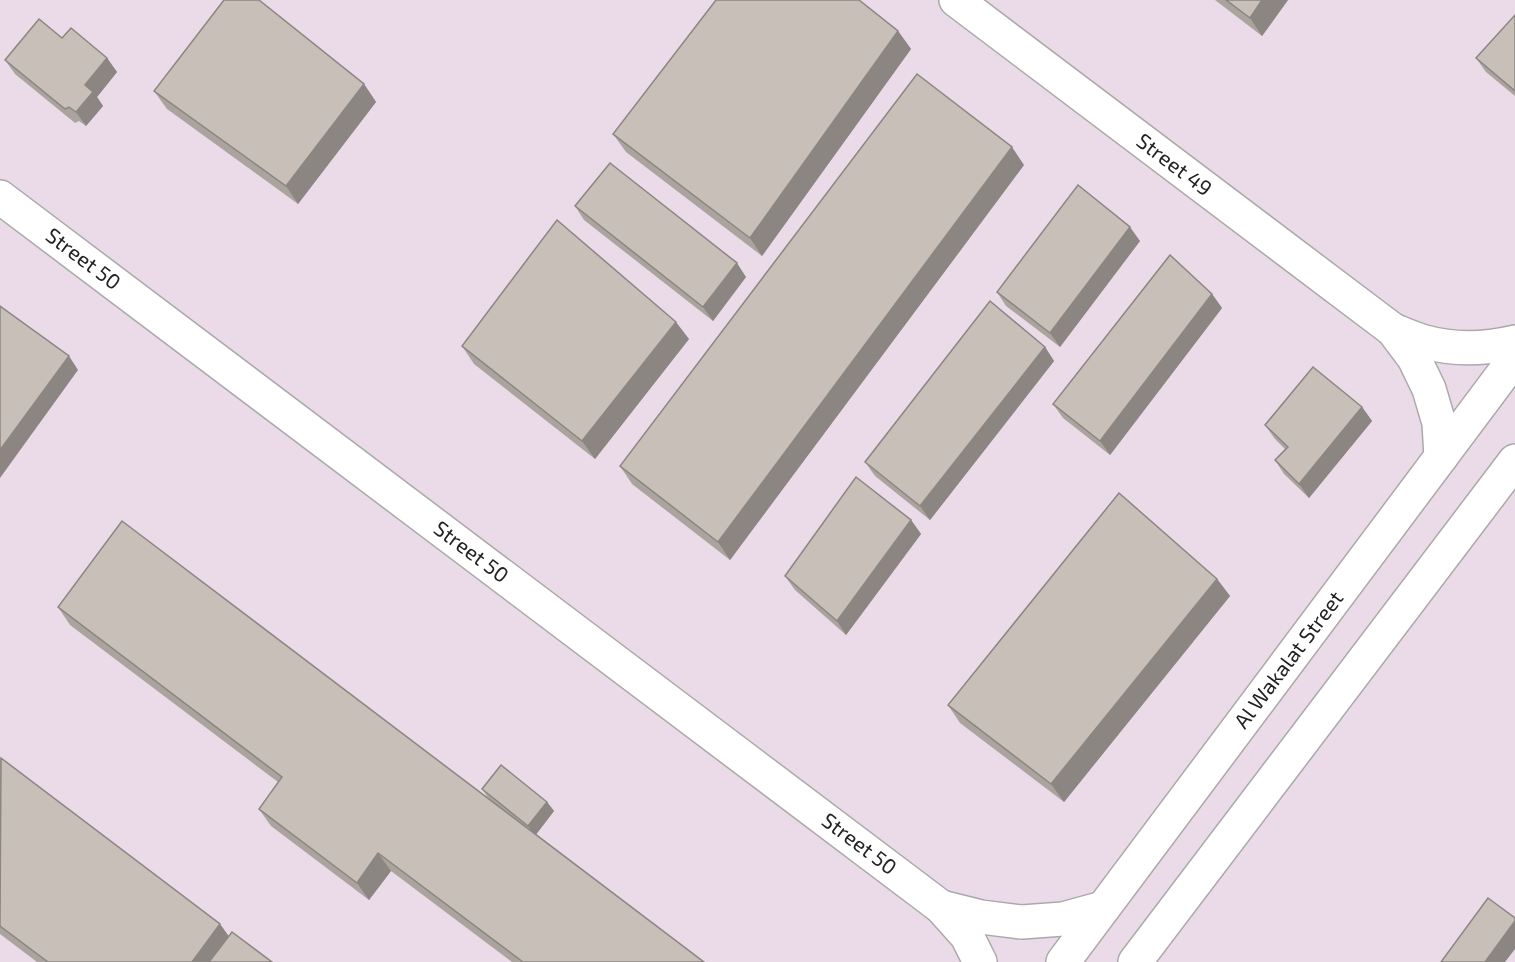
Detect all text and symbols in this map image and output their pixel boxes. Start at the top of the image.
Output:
street label: Street 49 [1132,127,1218,200]
street label: Street 50 [42,222,126,294]
street label: Street 50 [430,515,514,587]
street label: Al Wakalat Street [1228,586,1348,733]
street label: Street 50 [818,807,902,879]

